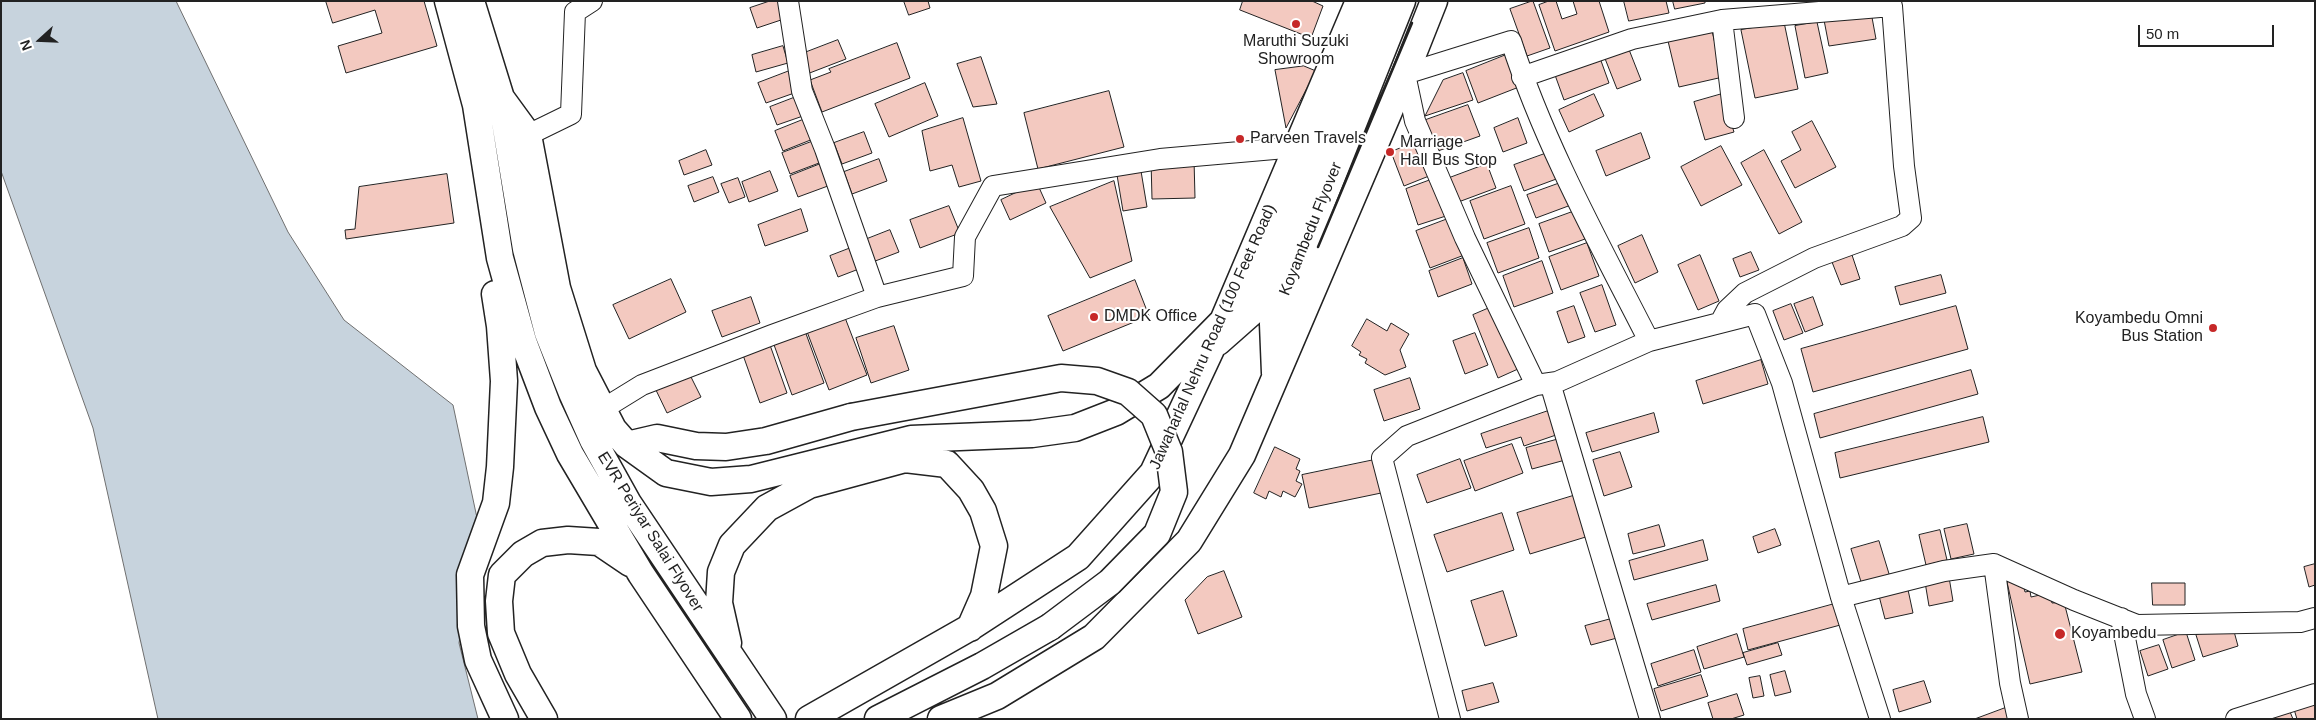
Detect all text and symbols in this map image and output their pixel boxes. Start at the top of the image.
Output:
north arrow [15,15,65,65]
scale bar [2141,15,2277,47]
marker: Maruthi Suzuki Showroom [1290,18,1302,30]
text: 50 m [2146,25,2179,42]
place label: Maruthi Suzuki Showroom [1243,32,1349,70]
text: N [17,38,35,53]
place label: Parveen Travels [1250,129,1366,149]
marker: Parveen Travels [1234,133,1246,145]
place label: Marriage Hall Bus Stop [1400,133,1497,171]
marker: Marriage Hall Bus Stop [1384,146,1396,158]
street label: Koyambedu Flyover [1275,159,1347,299]
street label: Jawaharlal Nehru Road (100 Feet Road) [1146,201,1280,473]
place label: DMDK Office [1104,307,1197,327]
place label: Koyambedu Omni Bus Station [2075,309,2203,347]
marker: DMDK Office [1088,311,1100,323]
marker: Koyambedu Omni Bus Station [2207,322,2219,334]
street label: EVR Periyar Salai Flyover [593,448,707,616]
place label: Koyambedu [2071,624,2156,644]
marker: Koyambedu [2053,627,2067,641]

